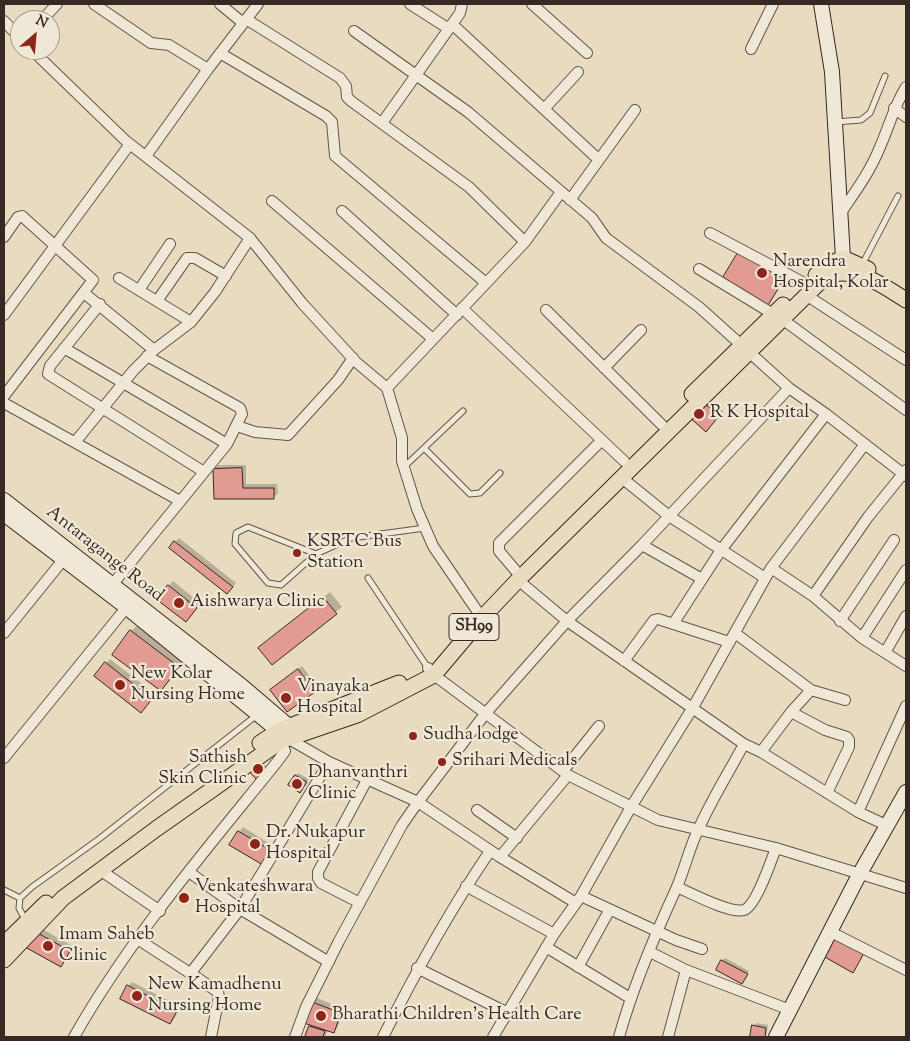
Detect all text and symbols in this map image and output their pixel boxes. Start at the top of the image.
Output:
north arrow [10,10,60,60]
text: N [32,11,51,34]
place label: Narendra Hospital, Kolar [773,252,889,294]
marker: Narendra Hospital, Kolar [755,266,769,280]
place label: R K Hospital [710,403,809,425]
marker: R K Hospital [692,407,706,421]
street label: Antaragange Road [41,502,167,608]
place label: KSRTC Bus Station [307,532,402,574]
marker: KSRTC Bus Station [291,547,303,559]
place label: Aishwarya Clinic [190,592,325,614]
marker: Aishwarya Clinic [172,596,186,610]
road number: SH99 [449,614,499,640]
place label: New Kolar Nursing Home [131,664,245,706]
place label: Vinayaka Hospital [297,677,370,720]
marker: New Kolar Nursing Home [113,678,127,692]
marker: Vinayaka Hospital [279,691,293,705]
place label: Sudha lodge [423,725,519,747]
marker: Sudha lodge [407,730,419,742]
place label: Sathish Skin Clinic [158,748,247,791]
place label: Srihari Medicals [452,751,577,773]
marker: Srihari Medicals [436,756,448,768]
marker: Sathish Skin Clinic [251,762,265,776]
place label: Dhanvanthri Clinic [308,763,408,806]
marker: Dhanvanthri Clinic [290,777,304,791]
place label: Dr. Nukapur Hospital [266,823,365,866]
marker: Dr. Nukapur Hospital [248,837,262,851]
place label: Venkateshwara Hospital [195,877,313,920]
marker: Venkateshwara Hospital [177,891,191,905]
place label: Imam Saheb Clinic [59,925,154,968]
marker: Imam Saheb Clinic [41,939,55,953]
place label: New Kamadhenu Nursing Home [148,975,282,1018]
marker: New Kamadhenu Nursing Home [130,989,144,1003]
place label: Bharathi Children's Health Care [332,1005,582,1027]
marker: Bharathi Children's Health Care [314,1009,328,1023]

